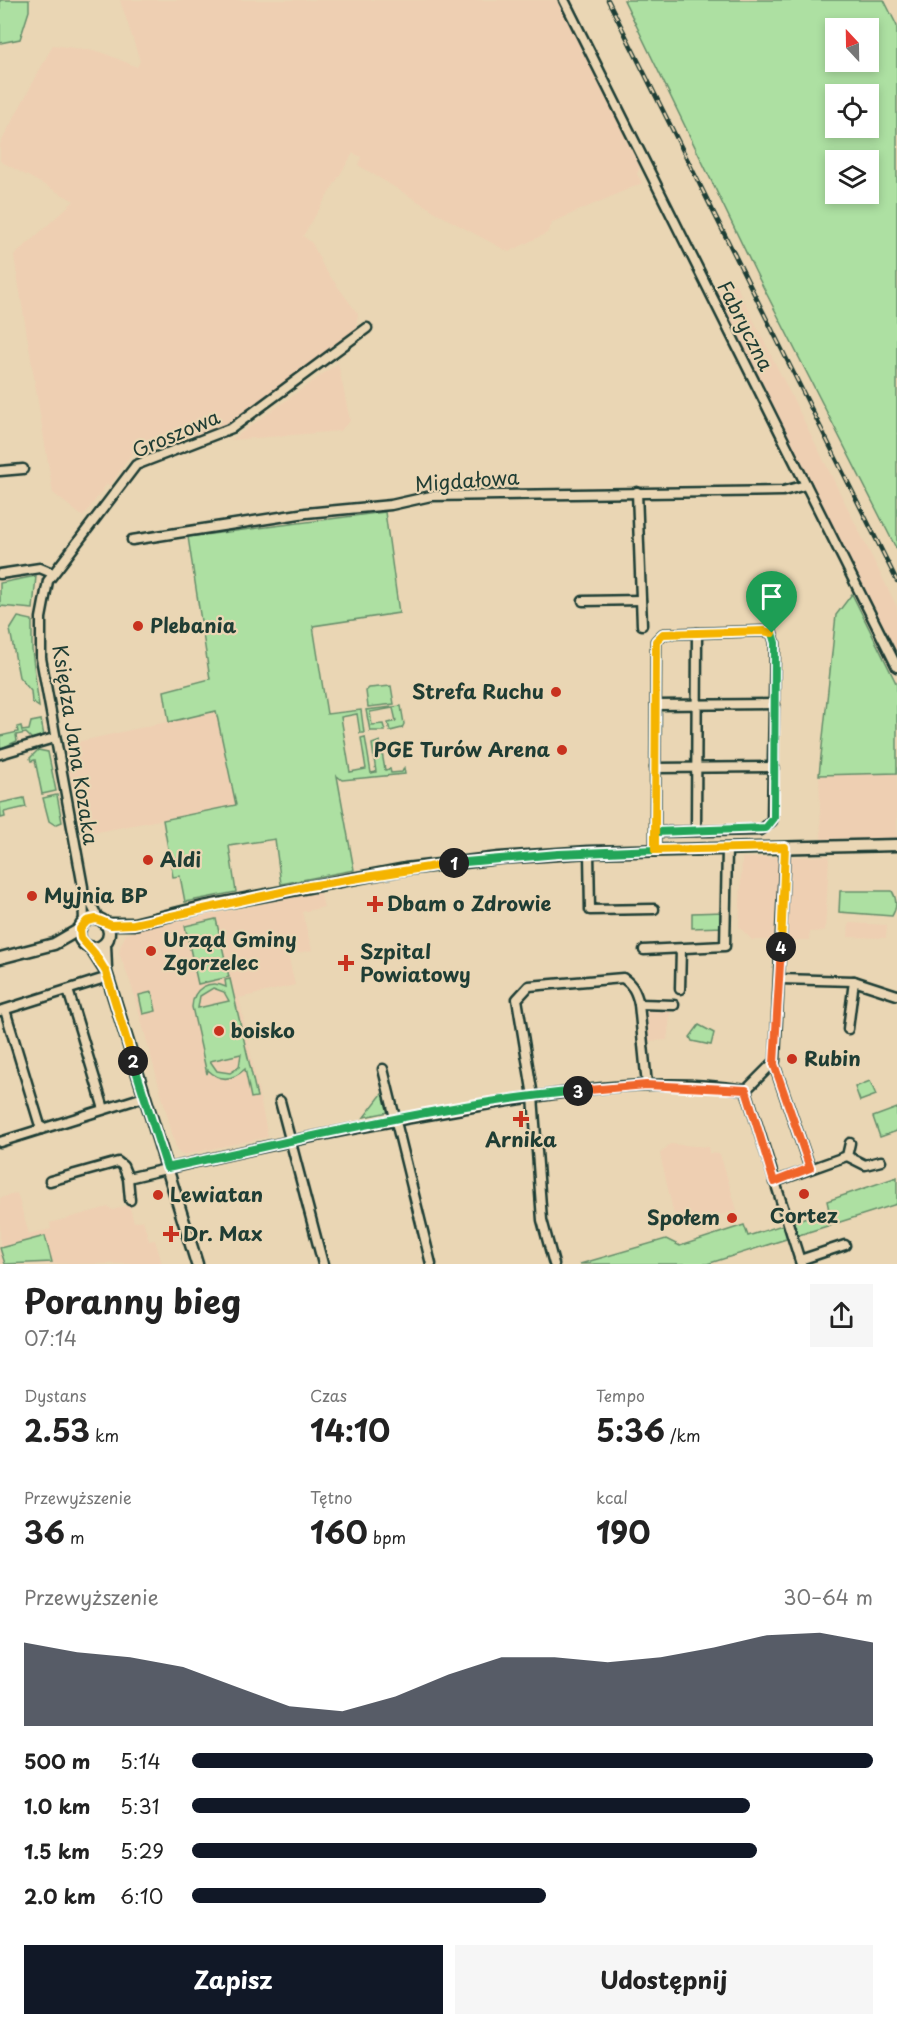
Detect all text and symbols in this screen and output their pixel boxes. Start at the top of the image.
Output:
north arrow [825,18,879,72]
map controls [825,18,879,204]
button: locate [825,84,879,138]
button: layers [825,150,879,204]
street label: Fabryczna [710,275,782,377]
street label: Groszowa [127,401,225,465]
street label: Migdałowa [414,461,521,499]
pin [746,571,797,633]
icon: arrive [755,580,788,613]
place label: Plebania [150,610,237,640]
marker: Plebania [131,619,145,633]
street label: Księdza Jana Kozaka [45,643,107,847]
place label: Strefa Ruchu [412,676,544,706]
marker: Strefa Ruchu [549,685,563,699]
place label: PGE Turów Arena [373,734,550,764]
marker: PGE Turów Arena [555,743,569,757]
place label: Aldi [160,844,201,874]
pin: 1 [439,848,469,878]
text: 1 [450,851,458,875]
marker: Aldi [141,853,155,867]
place label: Myjnia BP [44,880,148,910]
place label: Dbam o Zdrowie [387,888,552,918]
marker: Myjnia BP [25,889,39,903]
marker: Dbam o Zdrowie [368,897,382,911]
place label: Urząd Gminy Zgorzelec [163,924,297,977]
pin: 4 [766,932,796,962]
text: 4 [776,935,786,959]
place label: Szpital Powiatowy [360,936,470,989]
marker: Urząd Gminy Zgorzelec [144,944,158,958]
marker: Szpital Powiatowy [337,954,355,972]
place label: boisko [231,1015,295,1045]
marker: boisko [212,1024,226,1038]
place label: Rubin [804,1043,861,1073]
pin: 2 [118,1046,148,1076]
text: 2 [127,1049,139,1073]
marker: Rubin [785,1052,799,1066]
pin: 3 [563,1076,593,1106]
text: 3 [573,1079,583,1103]
marker: Arnika [514,1112,528,1126]
place label: Arnika [485,1124,557,1154]
place label: Lewiatan [170,1179,263,1209]
marker: Cortez [797,1187,811,1201]
marker: Lewiatan [151,1188,165,1202]
place label: Cortez [770,1200,838,1230]
place label: Społem [647,1202,720,1232]
marker: Społem [725,1211,739,1225]
place label: Dr. Max [183,1218,262,1248]
marker: Dr. Max [164,1227,178,1241]
text: Poranny bieg [24,1275,241,1325]
button: share [810,1284,873,1347]
text: 07:14 [24,1323,77,1353]
text: Dystans [24,1383,87,1407]
text: Czas [310,1383,347,1407]
text: Tempo [596,1383,645,1407]
text: 2.53 [24,1407,90,1452]
text: 14:10 [310,1407,390,1452]
text: 5:36 [596,1407,665,1452]
text: km [90,1423,119,1447]
text: /km [665,1423,701,1447]
text: Przewyższenie [24,1485,132,1509]
text: Tętno [310,1485,352,1509]
text: kcal [596,1485,628,1509]
text: 36 [24,1509,65,1554]
text: 160 [310,1509,368,1554]
text: 190 [596,1509,650,1554]
text: m [65,1525,85,1549]
text: bpm [368,1525,406,1549]
text: Przewyższenie [24,1582,159,1612]
text: 30–64 m [783,1582,873,1612]
text: 500 m [24,1746,91,1776]
text: 5:14 [120,1746,161,1776]
text: 1.0 km [24,1791,91,1821]
text: 5:31 [120,1791,160,1821]
text: 1.5 km [24,1836,90,1866]
text: 5:29 [120,1836,164,1866]
text: 2.0 km [24,1881,96,1911]
text: 6:10 [120,1881,163,1911]
button: Zapisz [24,1945,443,2014]
button: Udostępnij [455,1945,873,2014]

